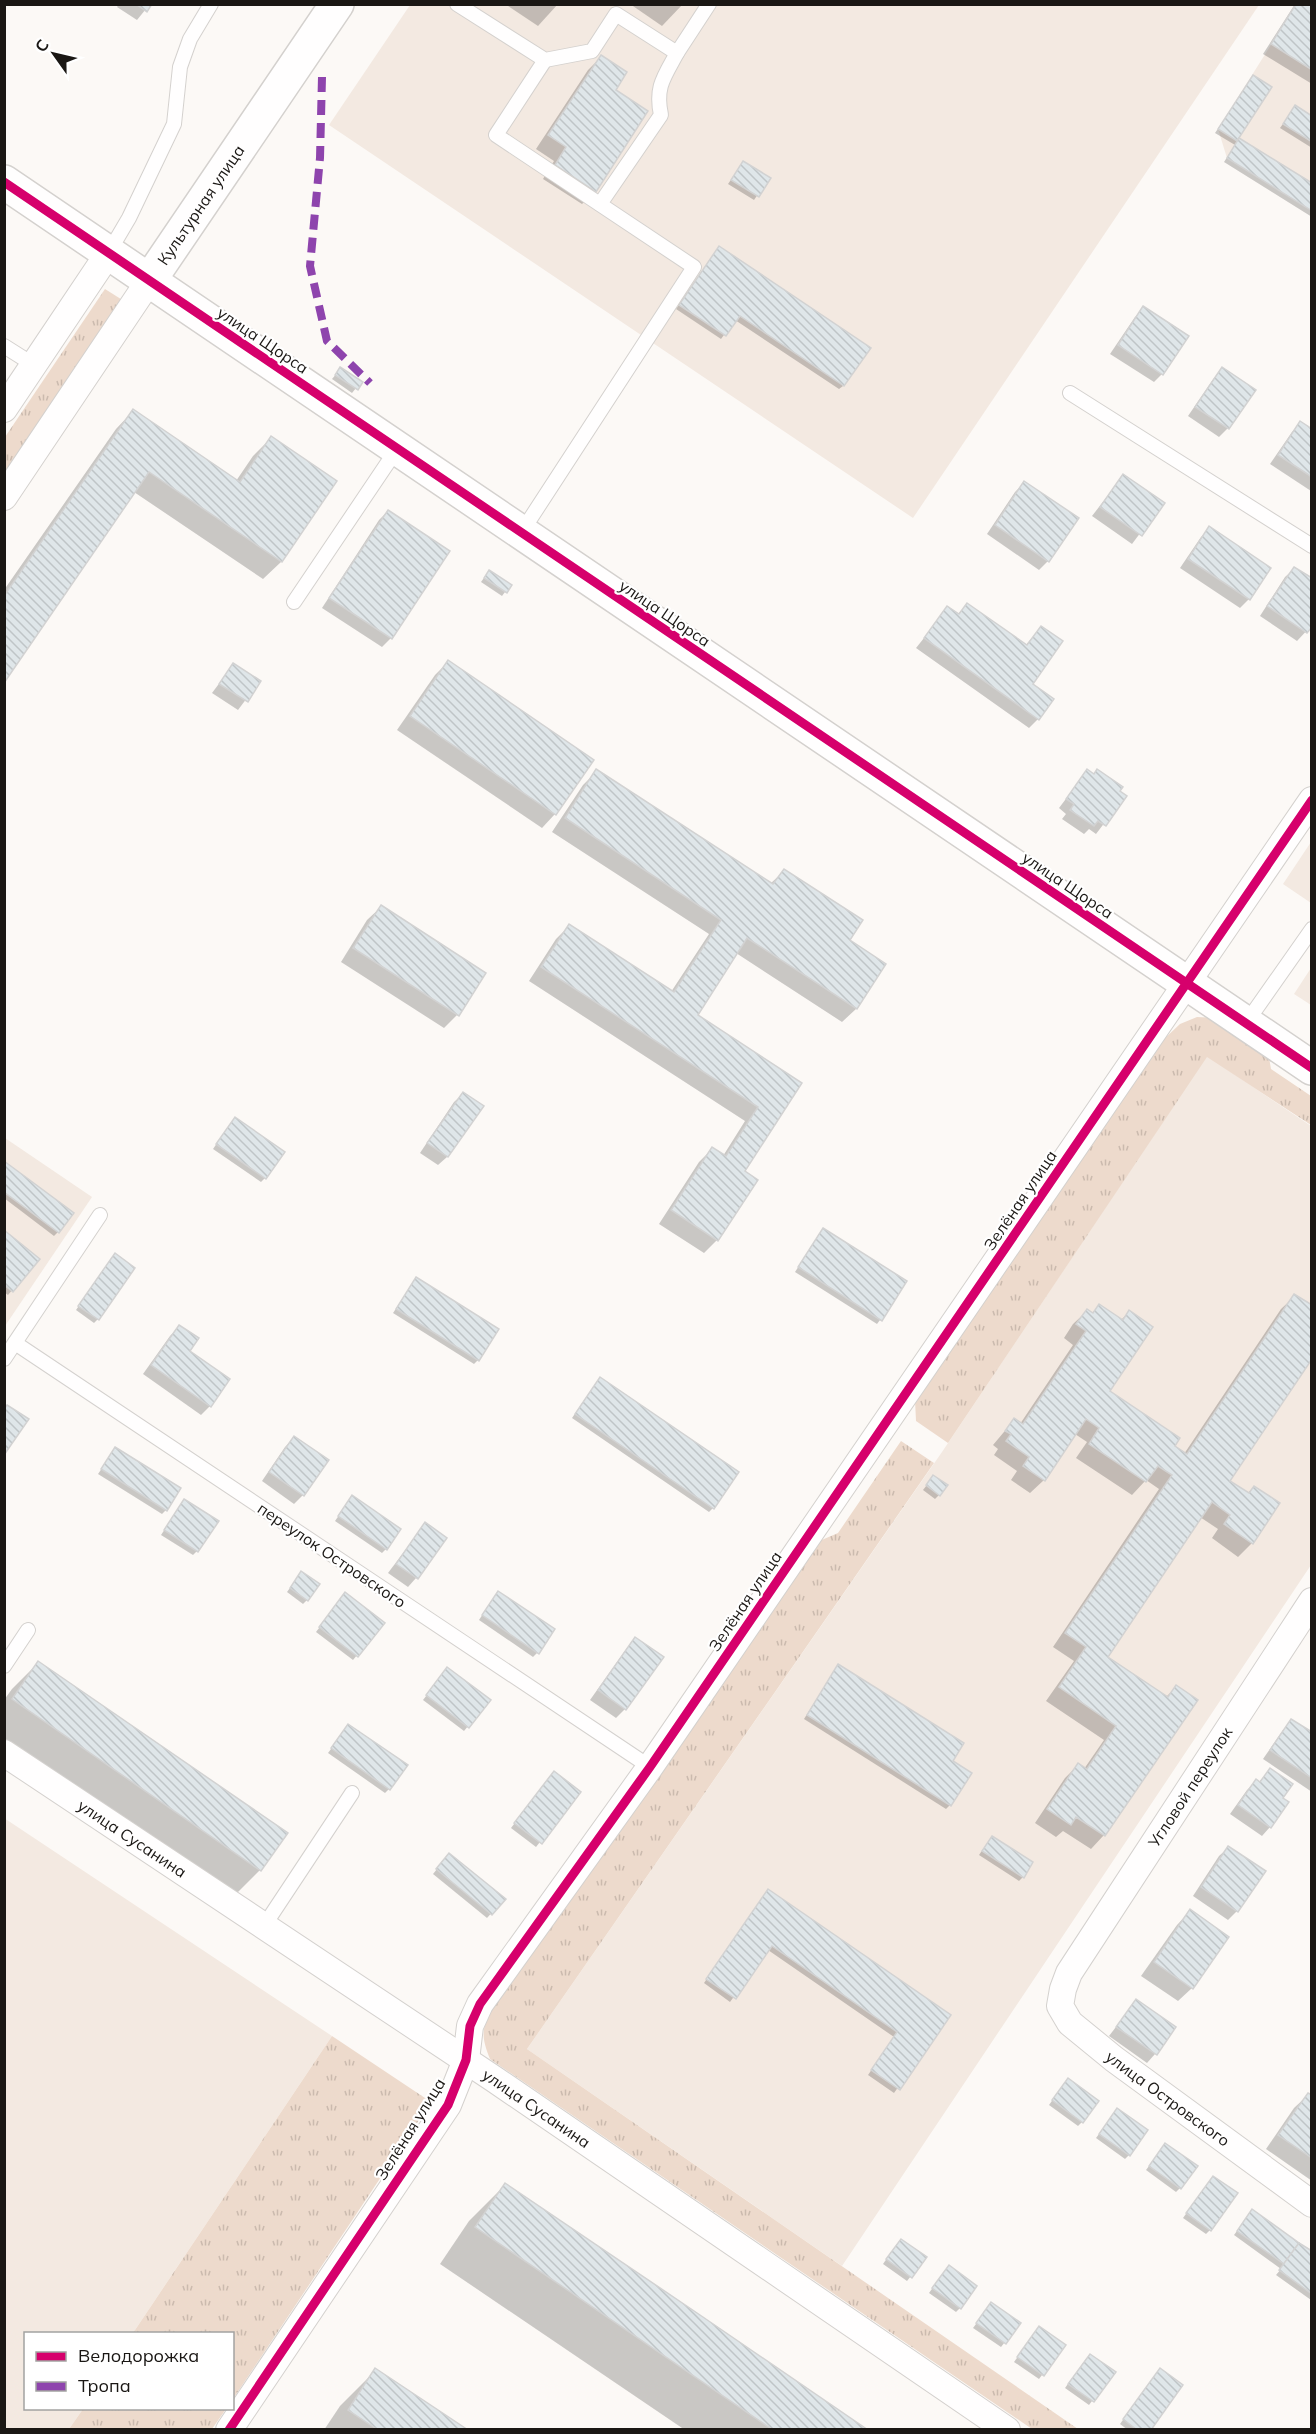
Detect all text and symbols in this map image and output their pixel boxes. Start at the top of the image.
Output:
north arrow [24,24,84,84]
text: С [30,35,53,56]
street label: Культурная улица [153,141,248,269]
street label: улица Щорса [214,302,312,378]
street label: улица Щорса [616,575,714,651]
street label: улица Щорса [1019,847,1117,923]
street label: Зелёная улица [979,1146,1061,1254]
street label: переулок Островского [254,1498,410,1612]
street label: Зелёная улица [704,1547,786,1655]
street label: Угловой переулок [1143,1723,1237,1852]
street label: улица Сусанина [74,1795,190,1882]
street label: улица Островского [1102,2046,1234,2151]
street label: улица Сусанина [479,2064,594,2152]
street label: Зелёная улица [371,2074,449,2184]
legend [24,2332,234,2410]
text: Велодорожка [78,2344,199,2367]
text: Тропа [78,2374,131,2397]

